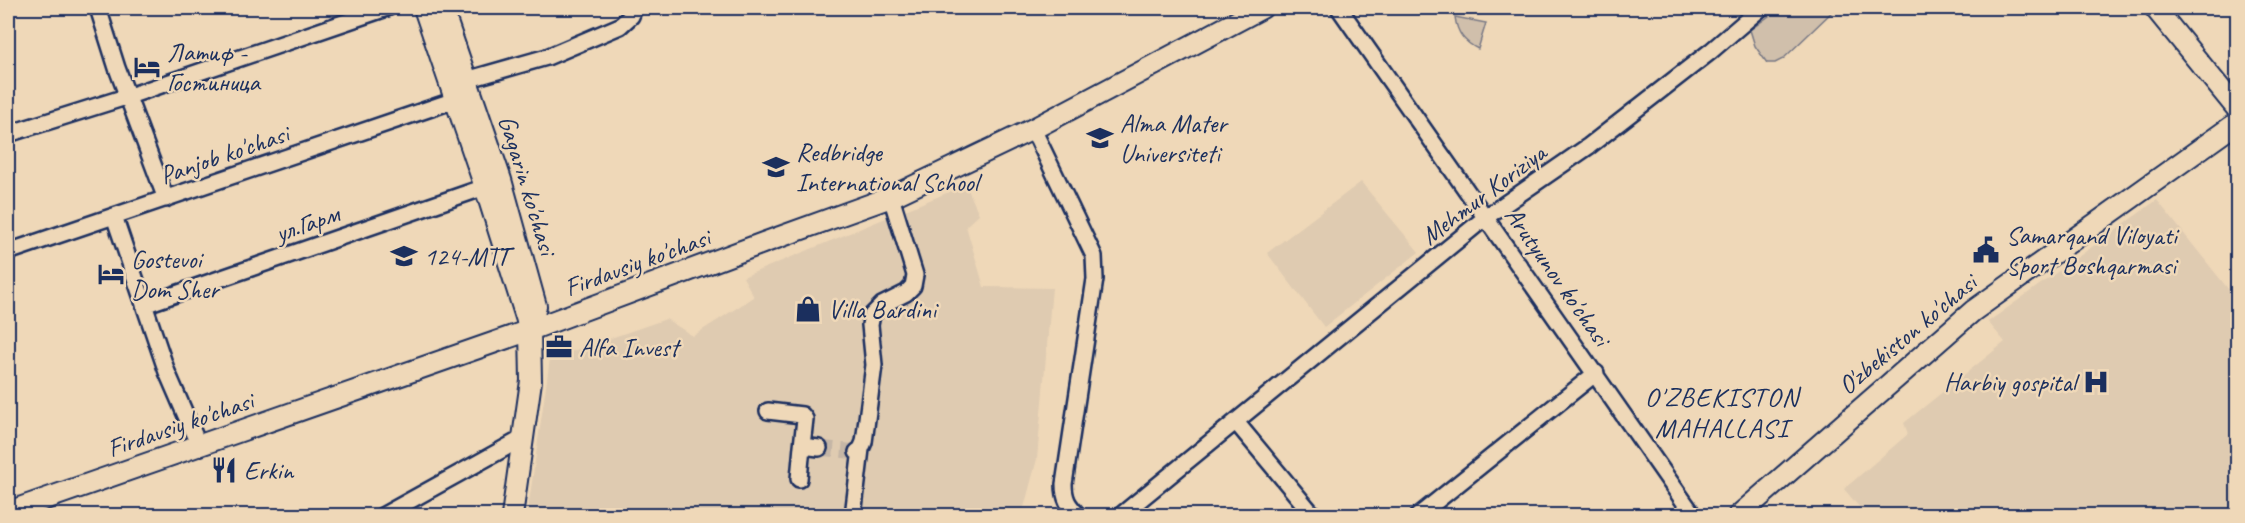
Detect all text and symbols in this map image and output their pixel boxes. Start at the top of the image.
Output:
place label: Латиф - Гостиница [167,36,262,99]
hotel icon: Латиф - Гостиница [132,52,162,82]
place label: Alma Mater Universiteti [1120,107,1229,170]
street label: Gagarin ko'chasi [491,111,565,262]
street label: Panjob ko'chasi [155,116,296,192]
school or university icon: Alma Mater Universiteti [1085,123,1115,153]
street label: Mehmur Koriziya [1414,135,1554,252]
place label: Redbridge International School [796,136,983,199]
school or university icon: Redbridge International School [761,152,791,182]
street label: ул.Гарм [269,197,345,250]
street label: Arutyunov ko'chasi [1497,200,1619,355]
place label: Samarqand Viloyati Sport Boshqarmasi [2006,219,2180,282]
street label: Firdavsiy ko'chasi [560,220,717,304]
public building icon: Samarqand Viloyati Sport Boshqarmasi [1971,235,2001,265]
place label: 124-MTT [424,240,516,273]
school or university icon: 124-MTT [389,241,419,271]
place label: Gostevoi Dom Sher [131,243,221,306]
hotel icon: Gostevoi Dom Sher [96,259,126,289]
street label: O'zbekiston ko'chasi [1831,265,1986,402]
place label: Villa Bardini [828,293,939,326]
shop icon: Villa Bardini [793,294,823,324]
place label: Alfa Invest [579,331,682,364]
office icon: Alfa Invest [544,332,574,362]
place label: Harbiy gospital [1944,366,2081,399]
hospital icon: Harbiy gospital [2081,367,2111,397]
district label: O'ZBEKISTON MAHALLASI [1645,380,1802,445]
street label: Firdavsiy ko'chasi [103,383,260,465]
place label: Erkin [244,454,294,487]
restaurant icon: Erkin [209,455,239,485]

